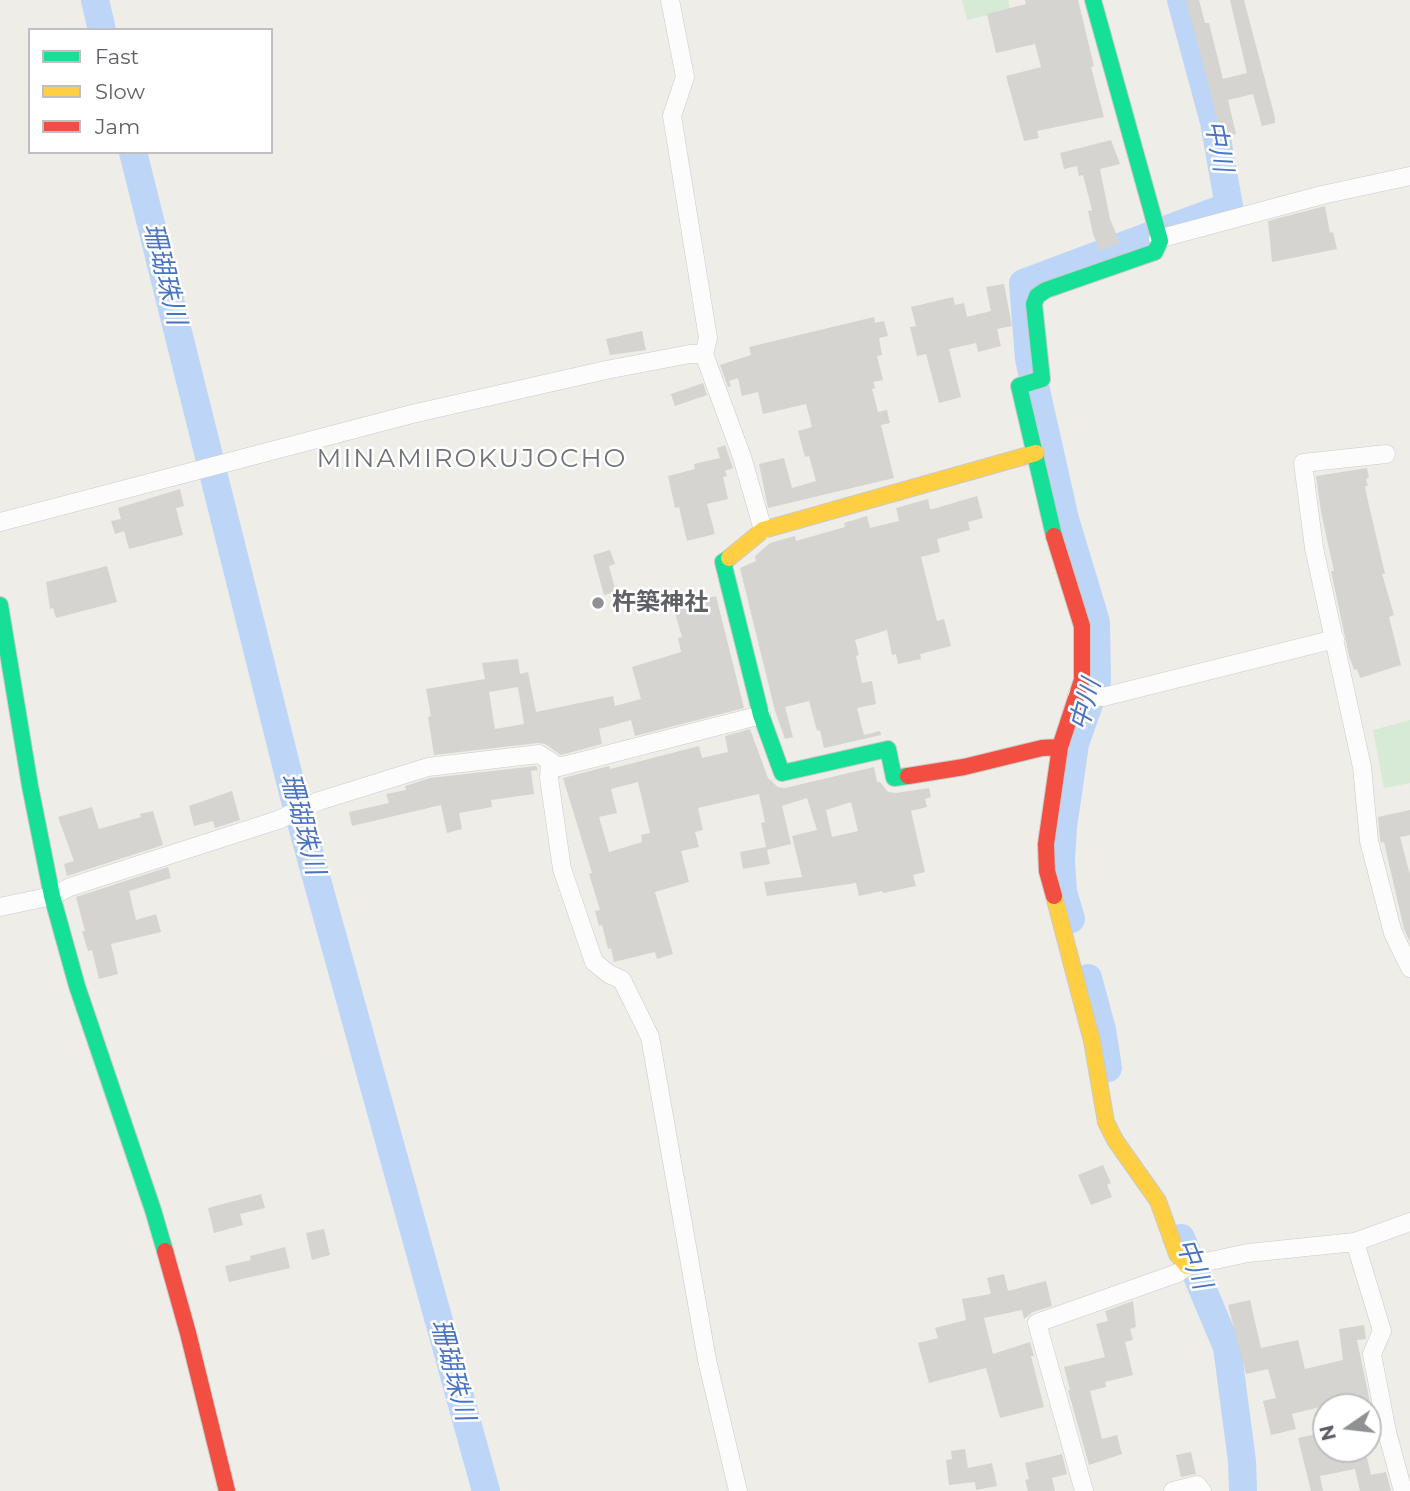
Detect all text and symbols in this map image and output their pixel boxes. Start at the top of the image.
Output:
legend [28,28,273,154]
text: Fast [95,44,139,69]
text: Slow [95,79,145,104]
text: Jam [95,114,140,139]
water label: 中川 [1198,118,1238,174]
water label: 珊瑚珠川 [136,220,192,328]
district label: MINAMIROKUJOCHO [318,443,626,475]
place label: 杵築神社 [612,589,708,617]
marker: 杵築神社 [590,595,606,611]
water label: 中川 [1064,676,1108,734]
water label: 珊瑚珠川 [273,770,331,878]
water label: 中川 [1169,1234,1217,1294]
water label: 珊瑚珠川 [423,1316,481,1424]
north arrow [1312,1393,1382,1463]
text: N [1315,1422,1341,1443]

